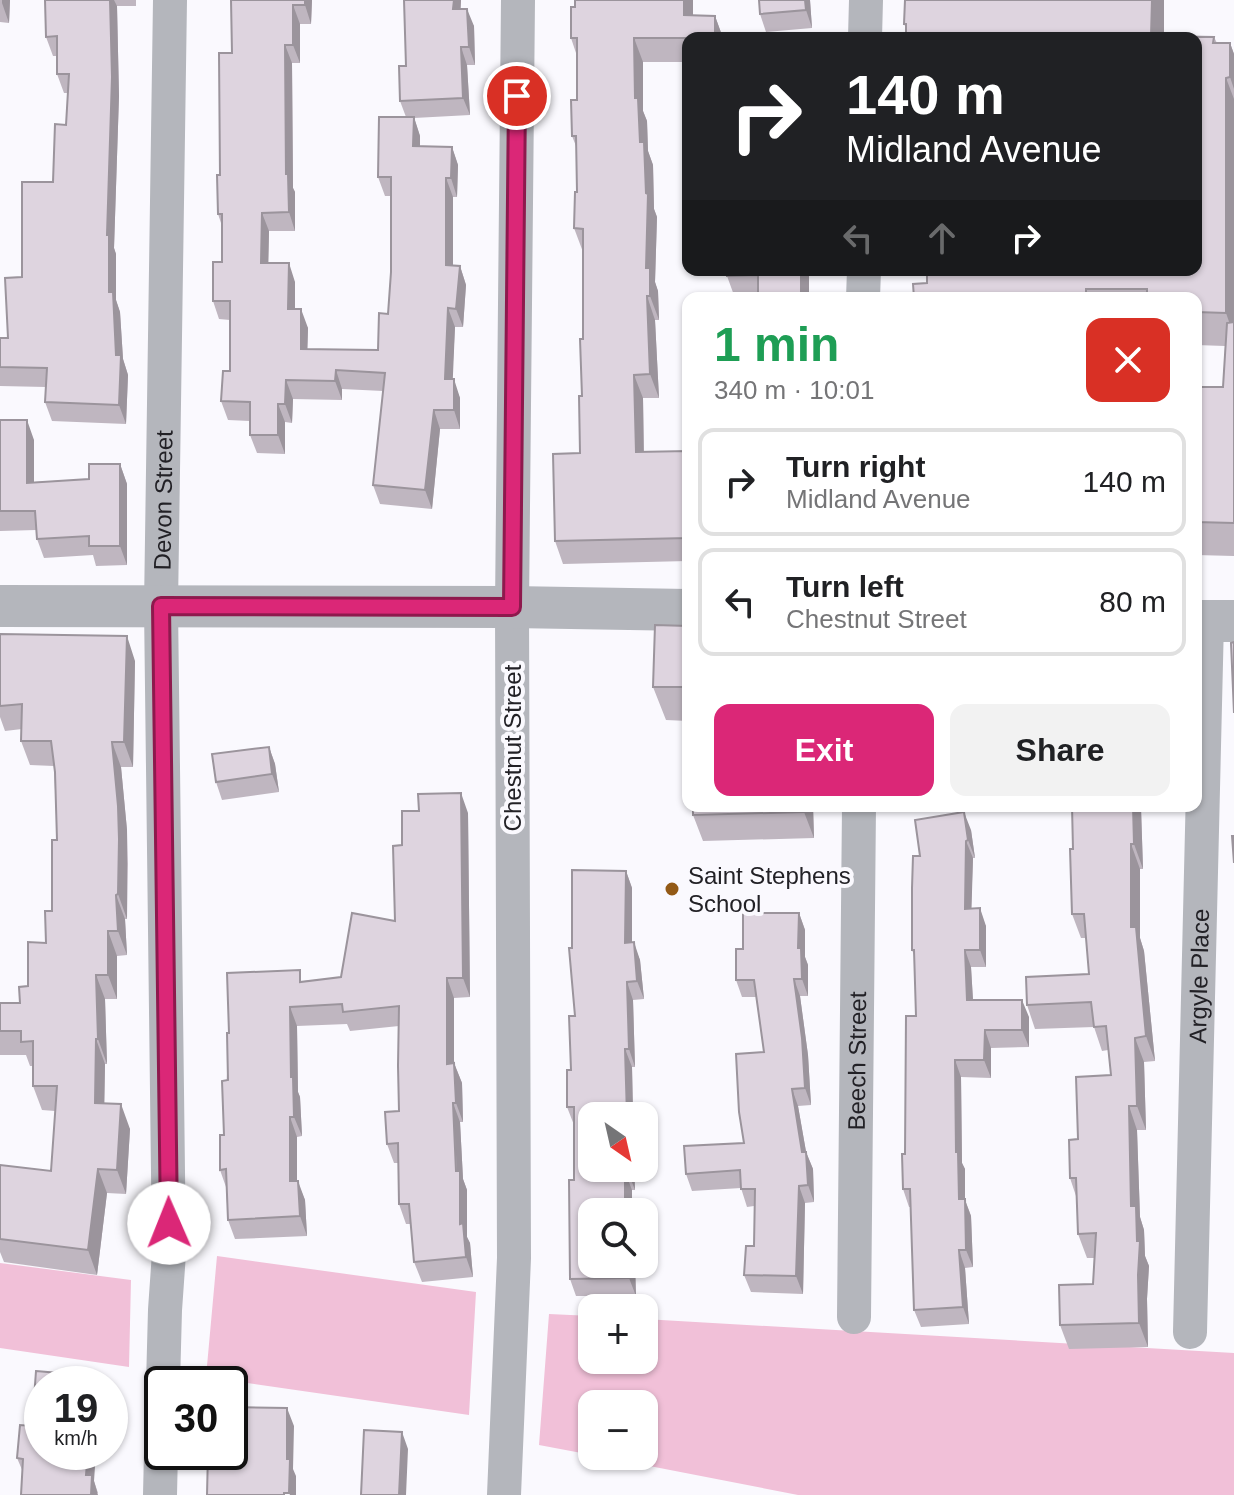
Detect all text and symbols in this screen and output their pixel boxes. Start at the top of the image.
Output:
pin [483,62,551,130]
text: 140 m [846,63,1005,126]
icon: right [714,64,818,168]
icon: arrive [495,74,539,118]
text: Midland Avenue [846,129,1102,170]
icon: left [836,216,880,260]
icon: ahead [920,216,964,260]
icon: right [1004,216,1048,260]
text: 1 min [714,318,839,371]
button: close [1086,318,1170,402]
text: 340 m · 10:01 [714,375,874,405]
street label: Devon Street [148,430,177,571]
text: Turn right [786,450,925,483]
icon: right [718,460,762,504]
text: 140 m [1083,465,1166,498]
text: Midland Avenue [786,484,971,514]
text: Turn left [786,570,904,603]
icon: left [718,580,762,624]
text: 80 m [1099,585,1166,618]
text: Chestnut Street [786,604,967,634]
street label: Chestnut Street [499,664,526,831]
button: Exit [714,704,934,796]
button: Share [950,704,1170,796]
place label: Saint Stephens School [688,862,851,917]
marker: Saint Stephens School [663,880,681,898]
street label: Argyle Place [1183,908,1214,1044]
street label: Beech Street [842,991,871,1131]
north arrow [578,1102,658,1182]
map controls [578,1102,658,1470]
position arrow [127,1181,211,1265]
button: search [578,1198,658,1278]
button: + [578,1294,658,1374]
speed limit sign: 30 [144,1366,248,1470]
text: 19 [54,1386,98,1430]
button: − [578,1390,658,1470]
text: km/h [54,1427,98,1449]

